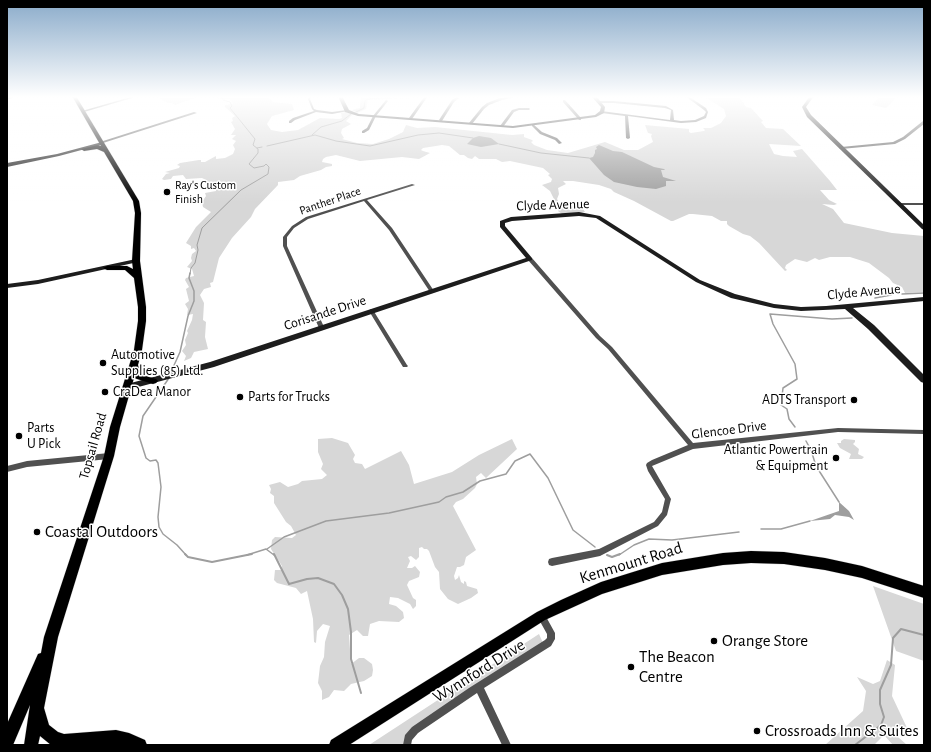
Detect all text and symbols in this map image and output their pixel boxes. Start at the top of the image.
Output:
place label: Ray's Custom Finish [175,178,236,206]
street label: Panther Place [297,184,363,218]
marker: Ray's Custom Finish [162,187,172,197]
street label: Clyde Avenue [516,195,590,215]
street label: Clyde Avenue [827,280,901,304]
street label: Corisande Drive [282,292,368,334]
place label: Automotive Supplies (85) Ltd. [111,347,203,380]
marker: Automotive Supplies (85) Ltd. [98,358,108,368]
place label: CraDea Manor [113,384,191,400]
marker: CraDea Manor [100,387,110,397]
place label: Parts for Trucks [248,389,330,405]
marker: Parts for Trucks [235,392,245,402]
place label: ADTS Transport [762,392,846,408]
marker: ADTS Transport [849,395,859,405]
street label: Topsail Road [75,411,111,481]
street label: Glencoe Drive [690,417,768,443]
place label: Parts U Pick [27,420,61,452]
marker: Parts U Pick [14,431,24,441]
place label: Atlantic Powertrain & Equipment [724,442,828,474]
marker: Atlantic Powertrain & Equipment [831,453,841,463]
place label: Coastal Outdoors [45,522,158,542]
marker: Coastal Outdoors [32,527,42,537]
street label: Kenmount Road [577,538,685,588]
place label: Orange Store [722,631,808,651]
street label: Wynnford Drive [429,635,529,707]
marker: Orange Store [709,636,719,646]
place label: The Beacon Centre [639,647,715,687]
marker: The Beacon Centre [626,662,636,672]
place label: Crossroads Inn & Suites [765,721,919,741]
marker: Crossroads Inn & Suites [752,726,762,736]

